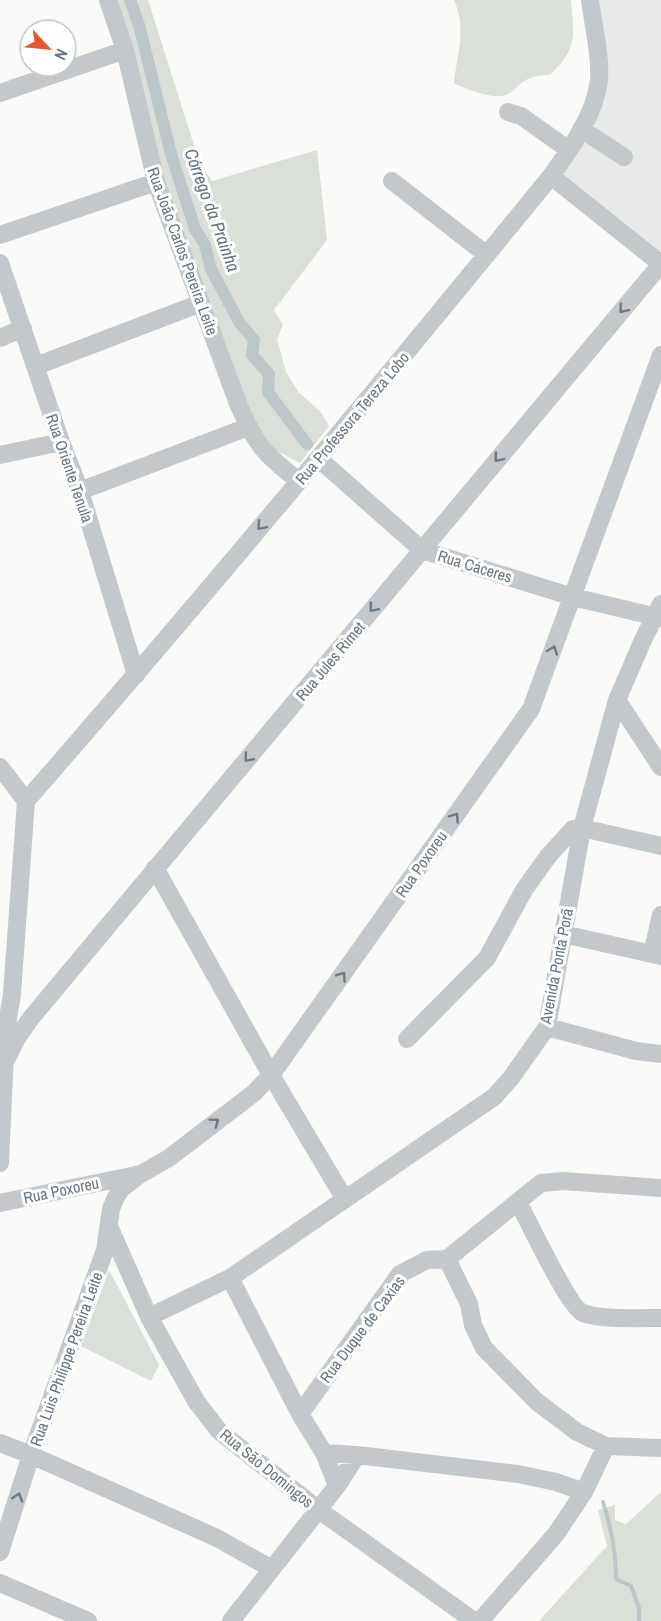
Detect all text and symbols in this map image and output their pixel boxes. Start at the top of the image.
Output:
north arrow [18,18,78,78]
text: N [50,45,73,64]
water label: Córrego da Prainha [179,145,246,275]
street label: Rua João Carlos Pereira Leite [142,164,224,338]
one-way arrow [620,302,631,313]
street label: Rua Professora Tereza Lobo [290,347,414,489]
street label: Rua Oriente Tenula [41,411,99,526]
one-way arrow [495,452,506,463]
one-way arrow [257,519,268,530]
street label: Rua Cáceres [435,544,515,588]
one-way arrow [370,601,381,612]
street label: Rua Jules Rimet [290,617,370,705]
one-way arrow [546,645,558,656]
one-way arrow [244,751,255,762]
one-way arrow [448,813,459,824]
street label: Rua Poxoreu [390,826,452,902]
street label: Avenida Ponta Porã [534,906,578,1027]
one-way arrow [335,972,346,983]
one-way arrow [209,1119,220,1130]
street label: Rua Poxoreu [21,1171,101,1209]
street label: Rua Luis Philippe Pereira Leite [24,1269,108,1449]
street label: Rua Duque de Caxias [314,1271,410,1387]
street label: Rua São Domingos [216,1423,318,1513]
one-way arrow [11,1492,23,1503]

